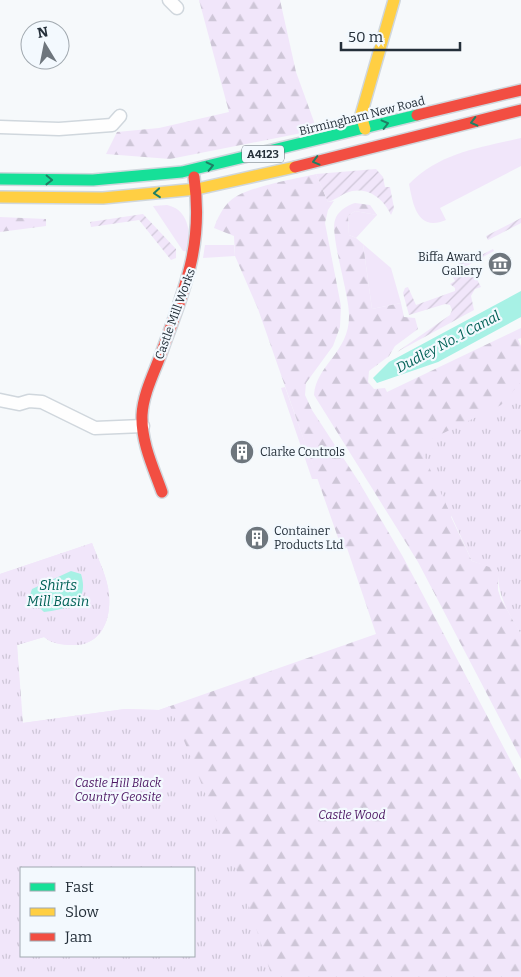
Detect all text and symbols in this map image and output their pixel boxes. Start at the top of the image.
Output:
north arrow [20,20,70,70]
scale bar [341,20,460,52]
text: N [36,23,50,42]
text: 50 m [348,28,384,46]
street label: Birmingham New Road [298,94,426,138]
one-way arrow [469,116,478,127]
one-way arrow [381,119,390,130]
road number: A4123 [242,146,284,162]
one-way arrow [313,156,321,166]
one-way arrow [206,161,215,172]
one-way arrow [45,175,53,185]
one-way arrow [153,187,161,198]
place label: Biffa Award Gallery [418,250,483,278]
museum icon: Biffa Award Gallery [487,251,513,277]
street label: Castle Mill Works [152,266,198,361]
water label: Dudley No. 1 Canal [393,307,503,377]
building icon: Clarke Controls [229,439,255,465]
place label: Clarke Controls [260,445,345,459]
place label: Container Products Ltd [274,524,344,552]
building icon: Container Products Ltd [244,525,270,551]
water label: Shirts Mill Basin [27,577,89,610]
park label: Castle Hill Black Country Geosite [75,776,162,804]
park label: Castle Wood [318,808,386,822]
legend [20,867,195,957]
text: Fast [65,878,94,896]
text: Slow [65,903,100,921]
text: Jam [64,928,93,946]

